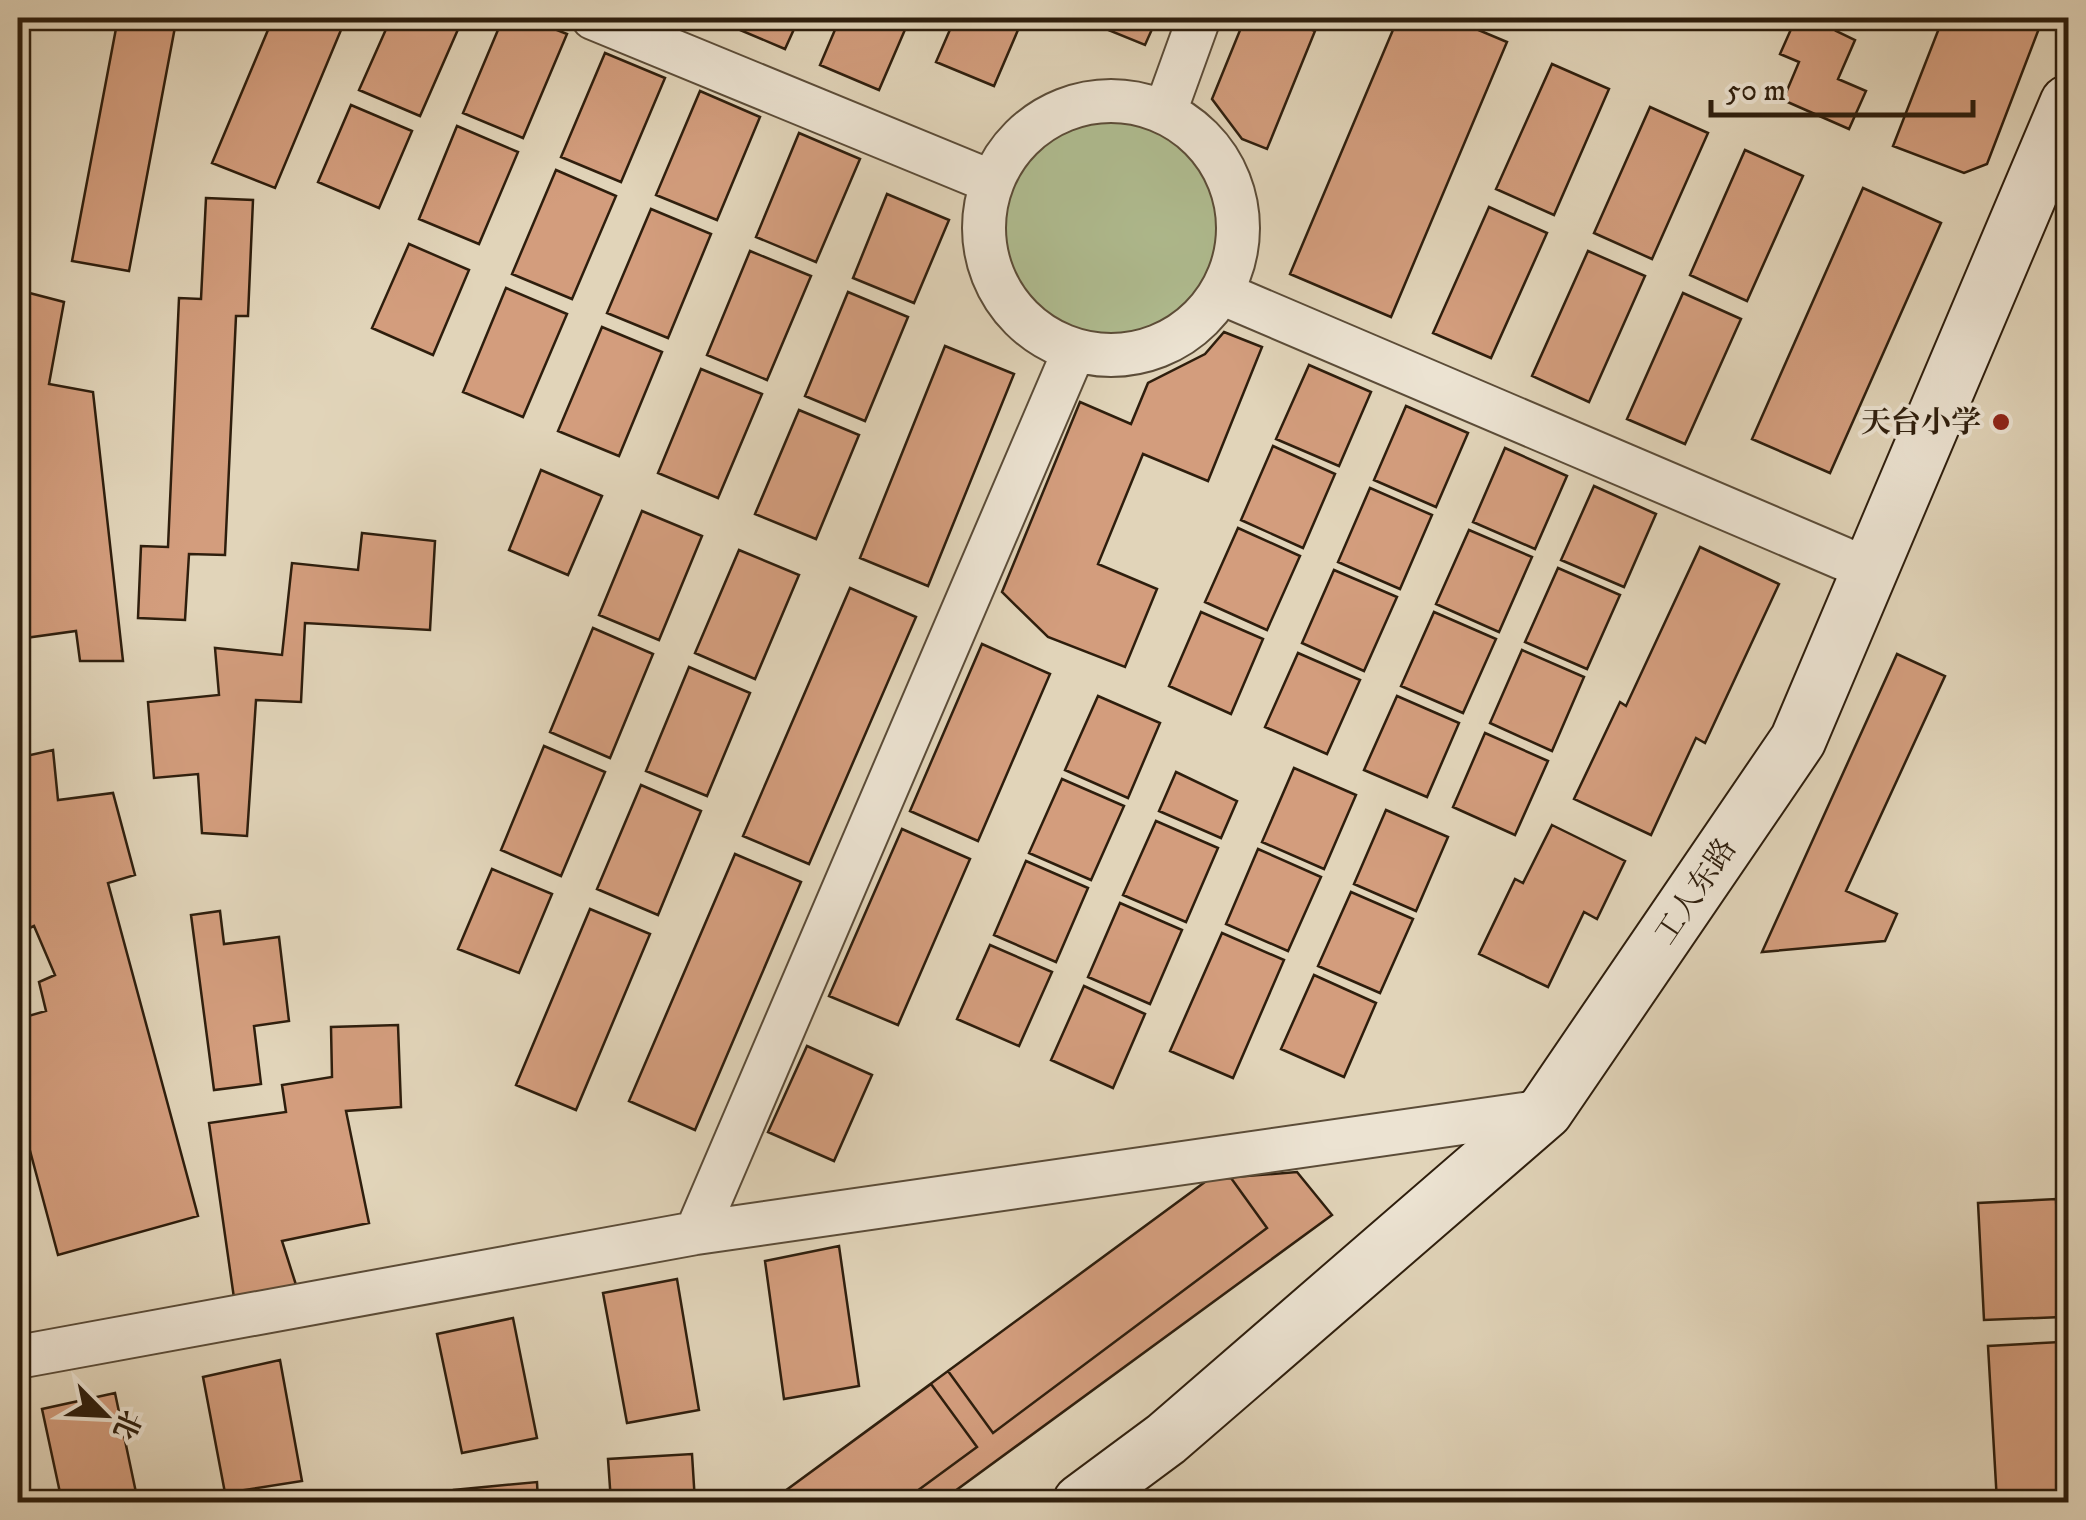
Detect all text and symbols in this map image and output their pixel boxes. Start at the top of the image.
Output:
scale bar [1711,55,1974,117]
text: 50 m [1726,73,1786,110]
place label: 天台小学 [1861,405,1981,442]
marker: 天台小学 [1990,411,2012,433]
street label: 工人东路 [1647,832,1745,952]
north arrow [55,1365,155,1465]
text: 北 [105,1405,148,1444]

